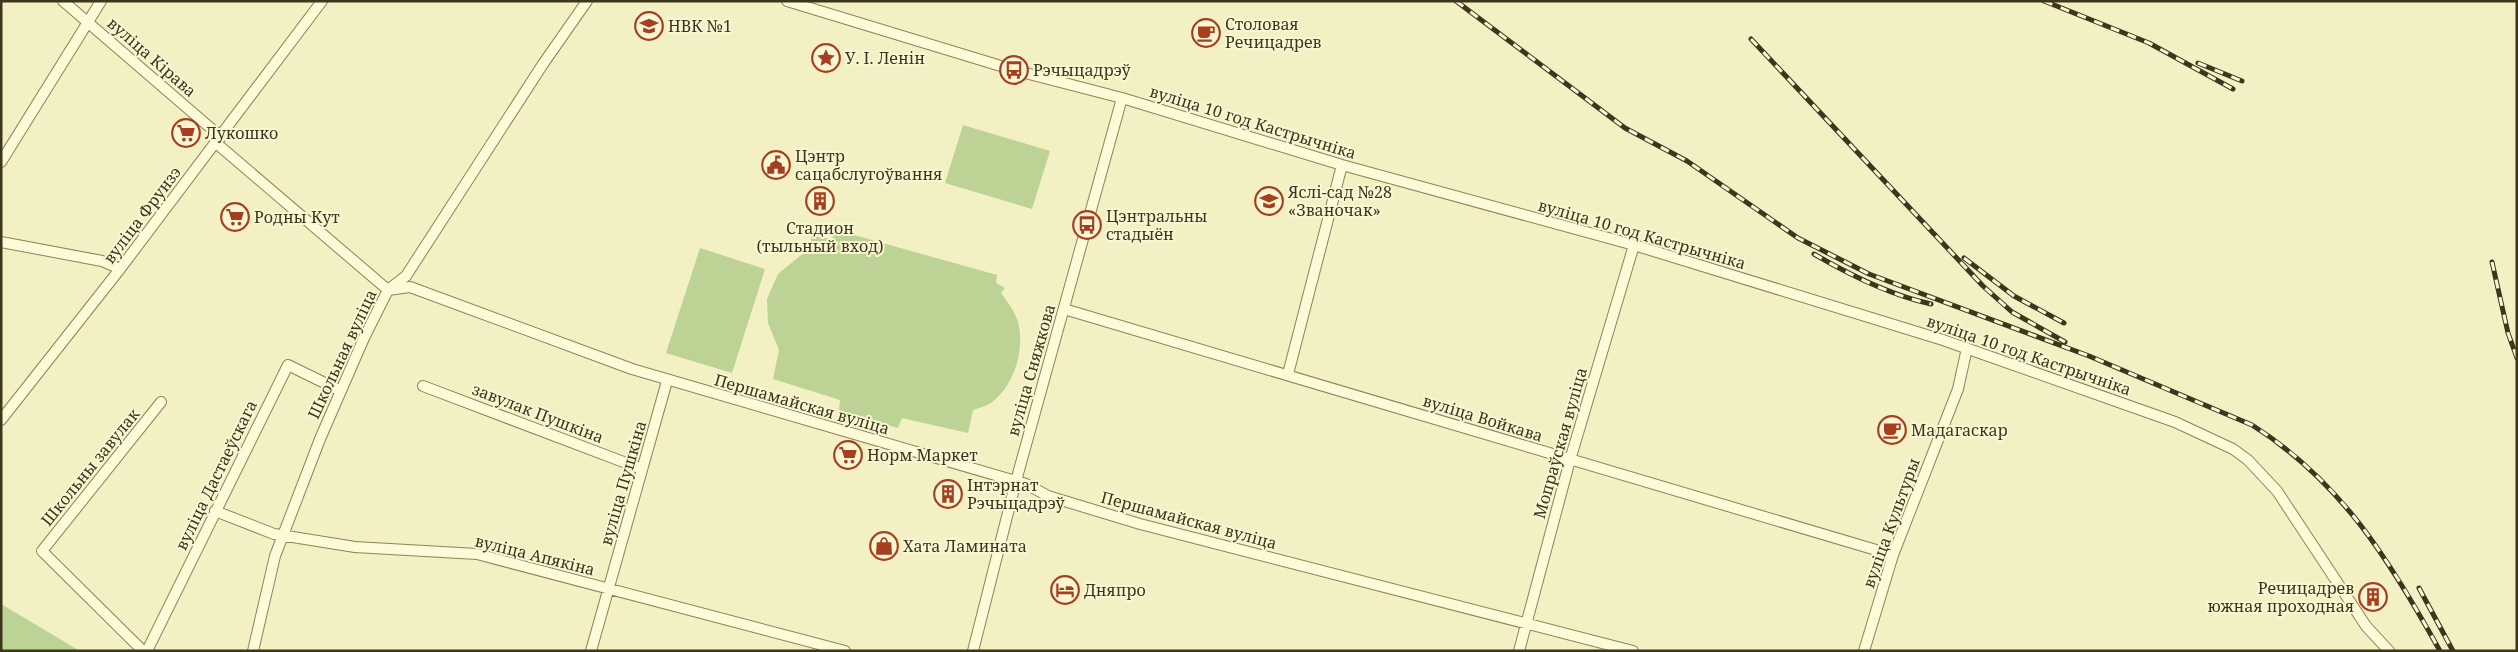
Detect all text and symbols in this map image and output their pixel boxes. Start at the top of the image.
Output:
school or university icon: НВК №1 [634,11,664,41]
street label: вуліца Кірава [103,12,201,102]
place label: Столовая Речицадрев [1225,13,1322,53]
place label: НВК №1 [668,15,732,37]
cafe icon: Столовая Речицадрев [1191,18,1221,48]
place icon: У. І. Ленін [811,43,841,73]
place label: У. І. Ленін [845,47,925,69]
bus stop icon: Рэчыцадрэў [999,55,1029,85]
place label: Рэчыцадрэў [1033,59,1132,81]
street label: вуліца 10 год Кастрычніка [1147,80,1359,164]
supermarket icon: Лукошко [171,118,201,148]
place label: Лукошко [205,122,278,144]
place label: Цэнтр сацабслугоўвання [795,145,942,185]
public building icon: Цэнтр сацабслугоўвання [761,150,791,180]
street label: вуліца Фрунзэ [98,162,186,268]
place label: Яслі-сад №28 «Званочак» [1287,181,1392,221]
building icon: Стадион (тыльный вход) [805,186,835,216]
school or university icon: Яслі-сад №28 «Званочак» [1254,186,1284,216]
street label: вуліца 10 год Кастрычніка [1536,194,1748,274]
supermarket icon: Родны Кут [220,202,250,232]
place label: Цэнтральны стадыён [1106,205,1207,245]
place label: Родны Кут [254,206,340,228]
bus stop icon: Цэнтральны стадыён [1072,210,1102,240]
place label: Стадион (тыльный вход) [756,217,884,257]
street label: Школьная вуліца [302,286,382,422]
street label: вуліца Сняжкова [1002,301,1060,439]
street label: вуліца 10 год Кастрычніка [1924,310,2134,400]
street label: Мопраўская вуліца [1528,365,1592,521]
street label: Першамайская вуліца [712,368,892,440]
street label: завулак Пушкіна [469,378,607,448]
street label: вуліца Войкава [1420,389,1546,447]
street label: вуліца Дастаеўскага [170,396,262,554]
street label: Школьны завулак [36,403,145,530]
cafe icon: Мадагаскар [1877,415,1907,445]
street label: вуліца Пушкіна [595,418,651,548]
place label: Мадагаскар [1911,419,2008,441]
supermarket icon: Норм Маркет [833,440,863,470]
place label: Норм Маркет [867,444,978,466]
street label: вуліца Культуры [1857,455,1925,591]
place label: Інтэрнат Рэчыцадрэў [967,474,1066,514]
building icon: Інтэрнат Рэчыцадрэў [933,479,963,509]
street label: Першамайская вуліца [1099,486,1279,554]
street label: вуліца Апякіна [473,529,597,581]
shop icon: Хата Ламината [869,531,899,561]
place label: Хата Ламината [903,535,1027,557]
hotel icon: Дняпро [1050,575,1080,605]
place label: Речицадрев южная проходная [2208,577,2354,617]
place label: Дняпро [1084,579,1146,601]
building icon: Речицадрев южная проходная [2358,582,2388,612]

